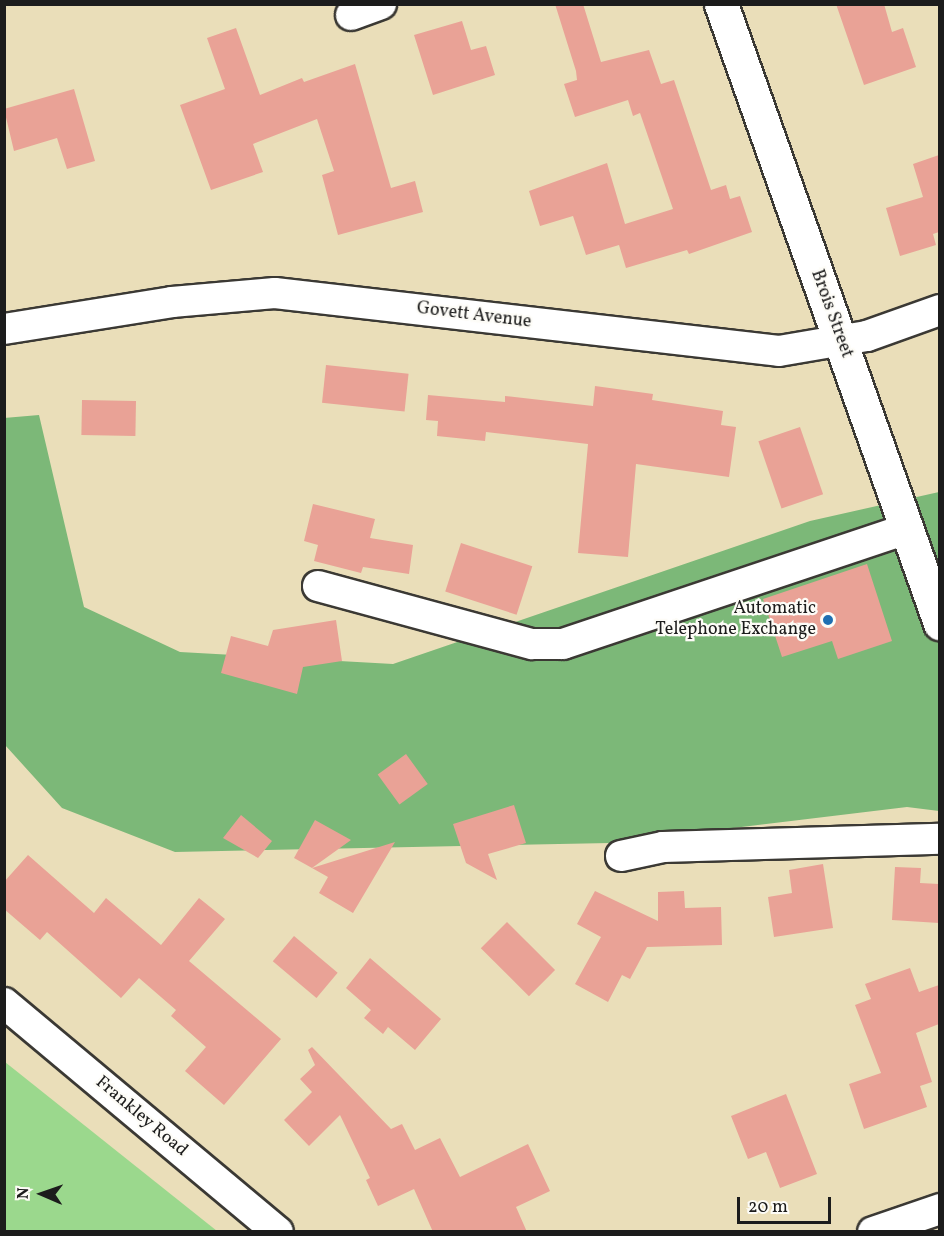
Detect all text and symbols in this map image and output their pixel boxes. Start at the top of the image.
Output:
street label: Brois Street [805,267,857,361]
street label: Govett Avenue [415,298,533,334]
place label: Automatic Telephone Exchange [655,599,816,642]
marker: Automatic Telephone Exchange [821,613,835,627]
street label: Frankley Road [90,1072,192,1162]
north arrow [12,1164,72,1224]
scale bar [740,1185,834,1223]
text: N [13,1187,35,1200]
text: 20 m [748,1195,788,1220]

